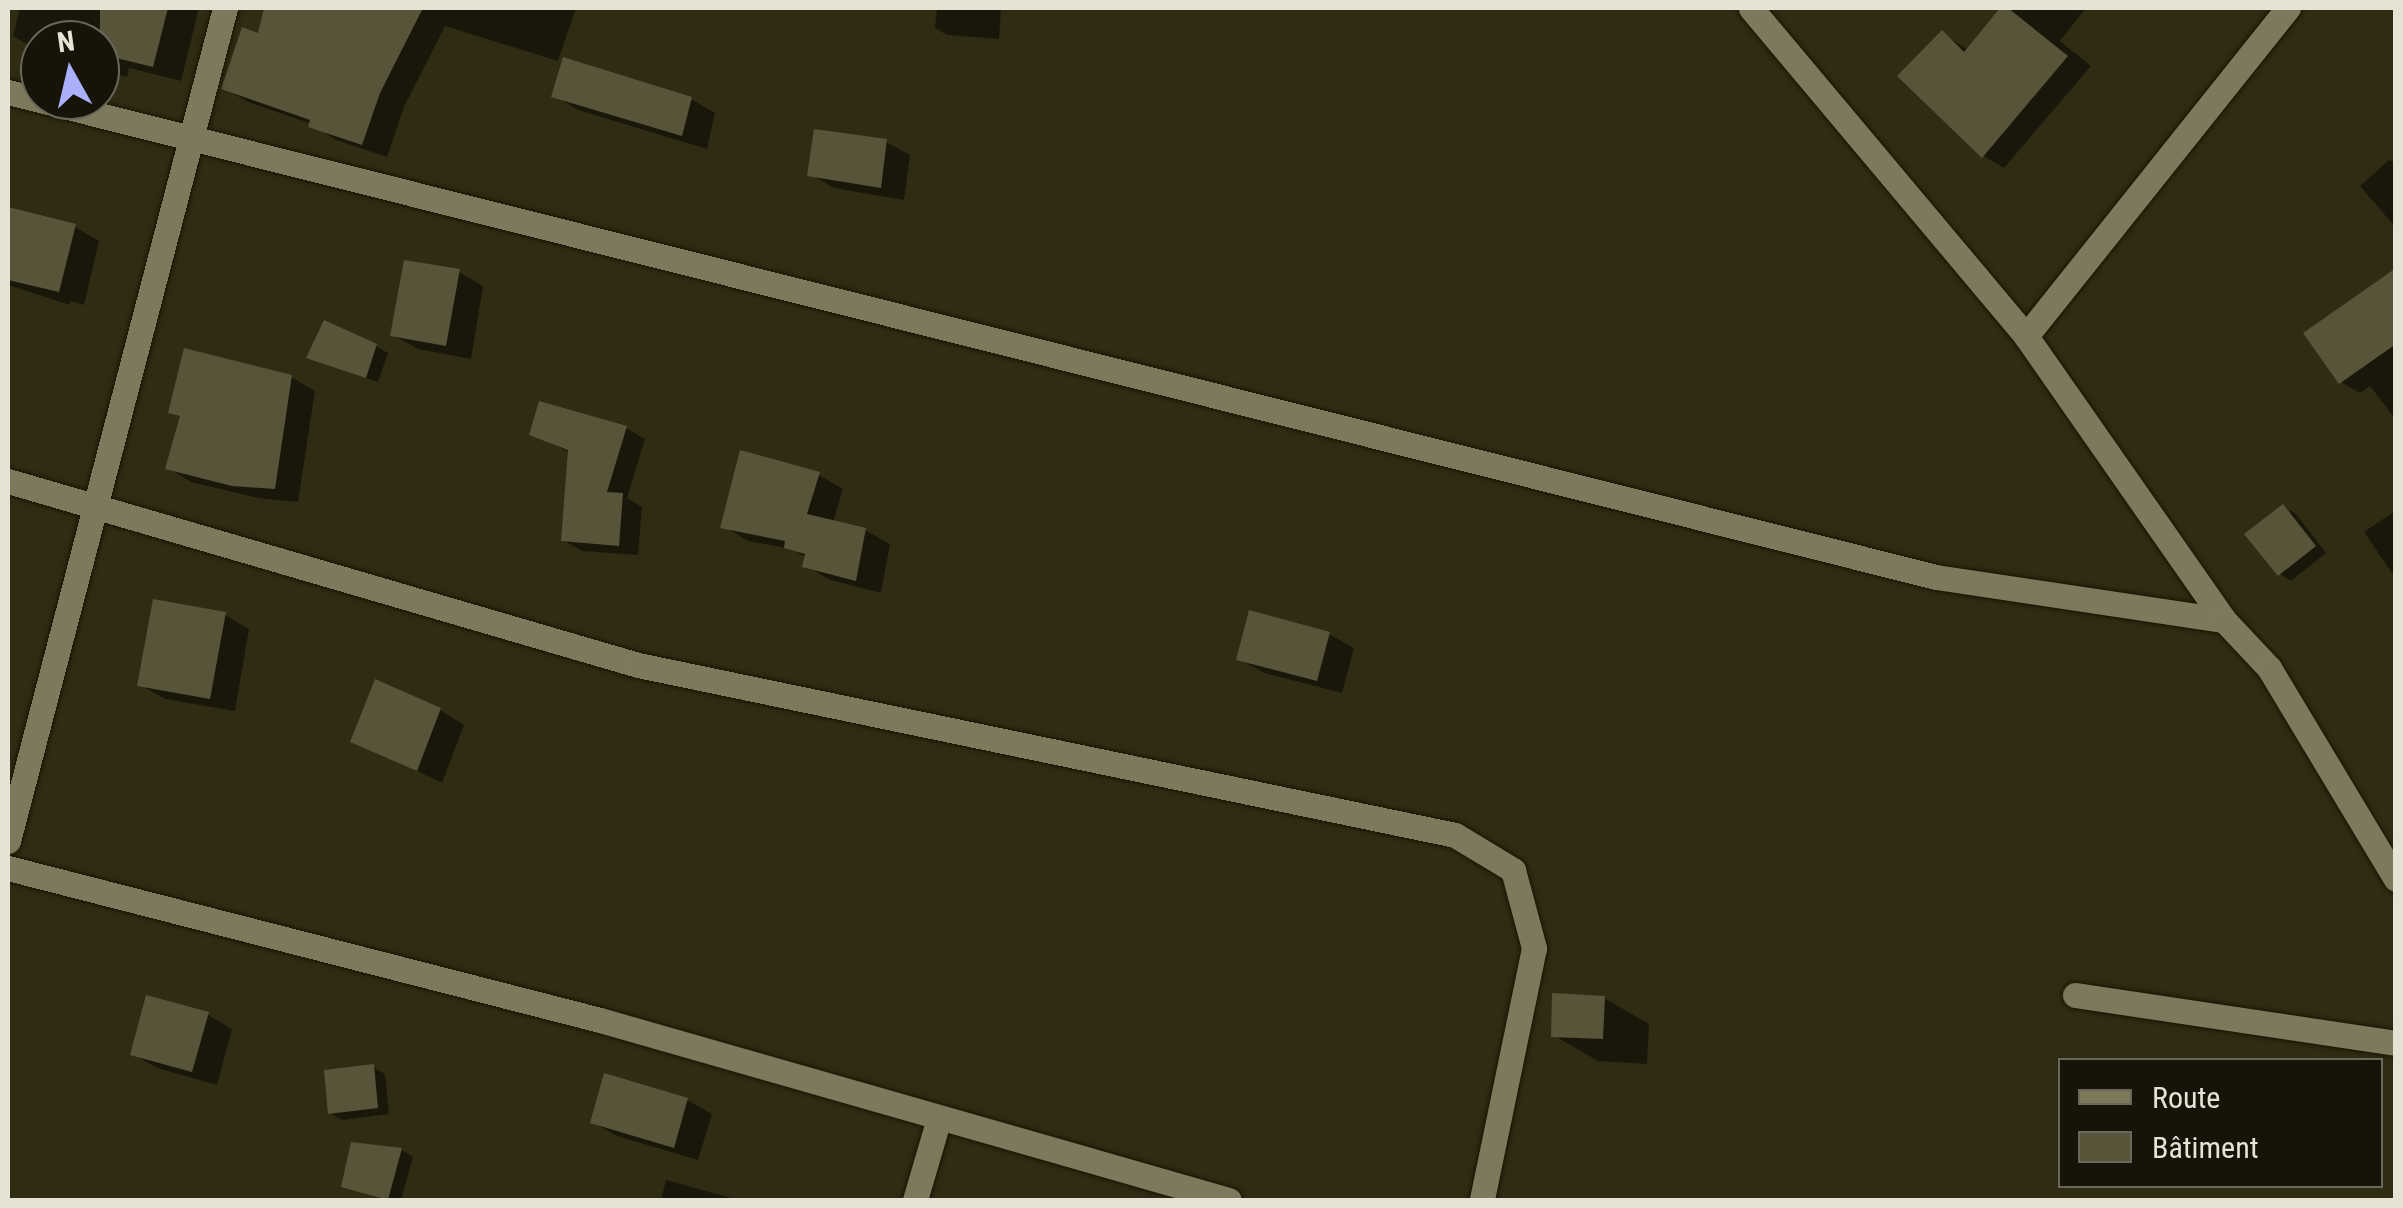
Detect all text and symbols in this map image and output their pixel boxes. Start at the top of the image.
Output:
north arrow [20,20,120,120]
text: N [55,24,77,59]
legend [2058,1058,2383,1188]
text: Route [2152,1080,2220,1115]
text: Bâtiment [2152,1130,2259,1165]

